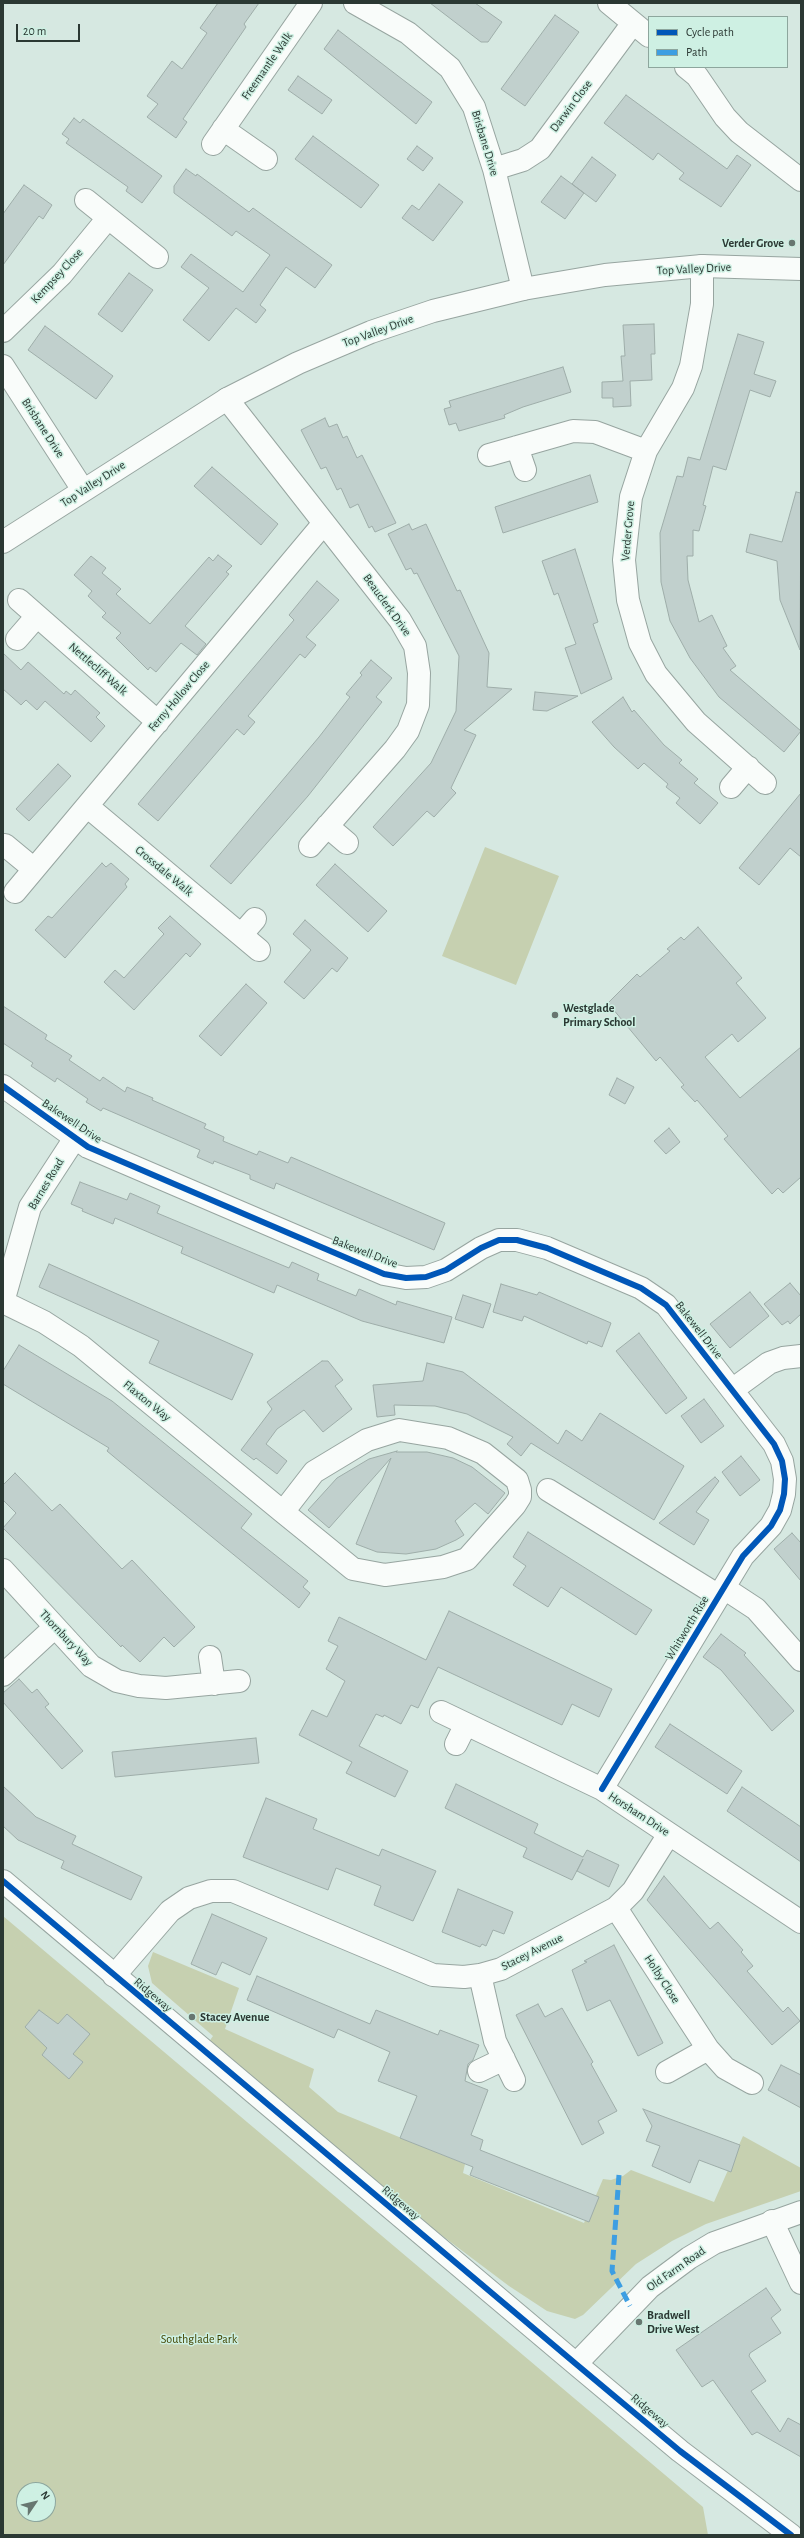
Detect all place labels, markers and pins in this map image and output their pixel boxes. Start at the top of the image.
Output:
place label: Verder Grove [722,236,784,250]
marker: Verder Grove [787,238,797,248]
place label: Westglade Primary School [563,1001,635,1029]
marker: Westglade Primary School [550,1010,560,1020]
place label: Stacey Avenue [200,2010,269,2024]
marker: Stacey Avenue [187,2012,197,2022]
place label: Bradwell Drive West [647,2308,699,2336]
marker: Bradwell Drive West [634,2317,644,2327]

